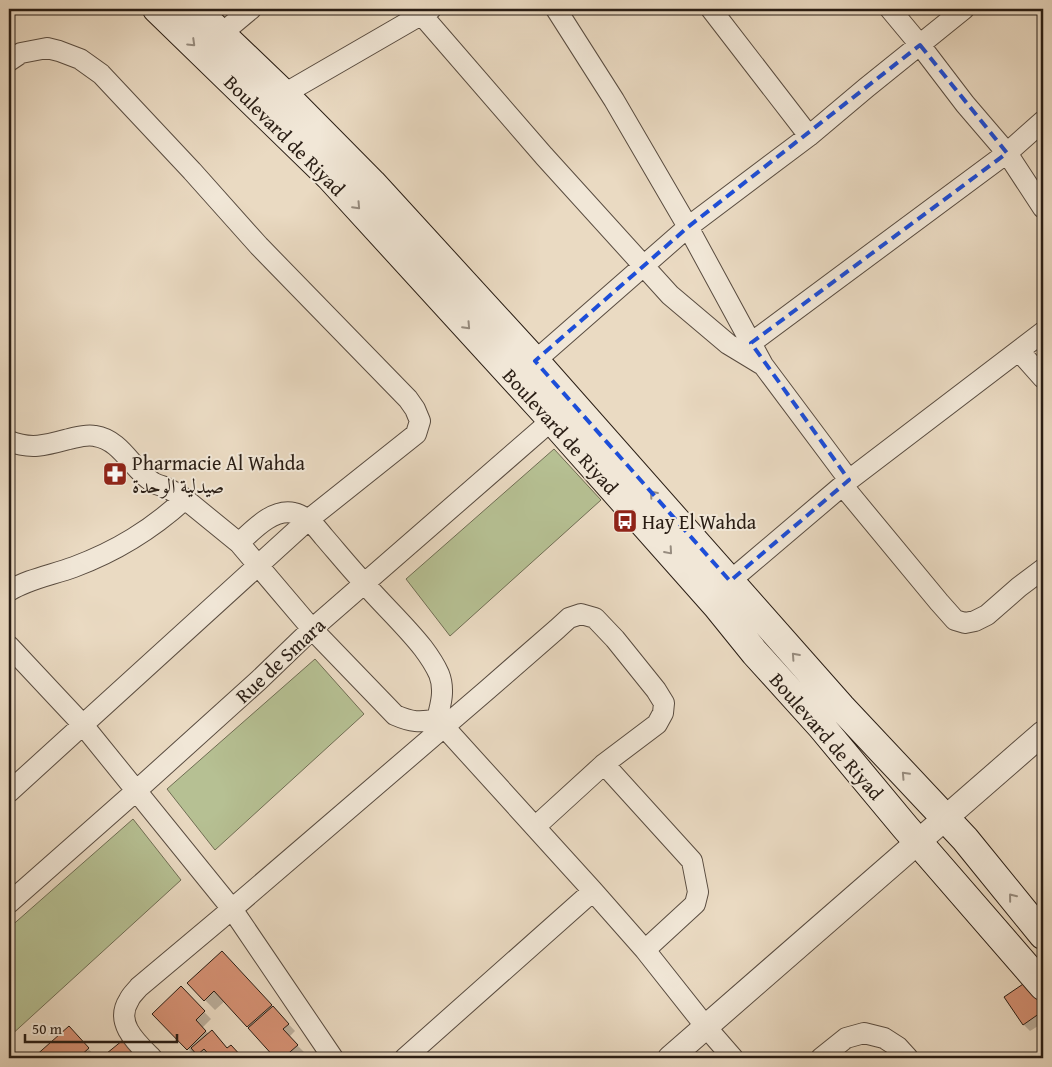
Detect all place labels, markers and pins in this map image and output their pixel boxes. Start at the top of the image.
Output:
place label: Pharmacie Al Wahda صيدلية الوحدة [132,448,305,500]
pharmacy icon: Pharmacie Al Wahda صيدلية الوحدة [102,461,128,487]
place label: Hay El Wahda [642,507,757,536]
bus stop icon: Hay El Wahda [612,508,638,534]

